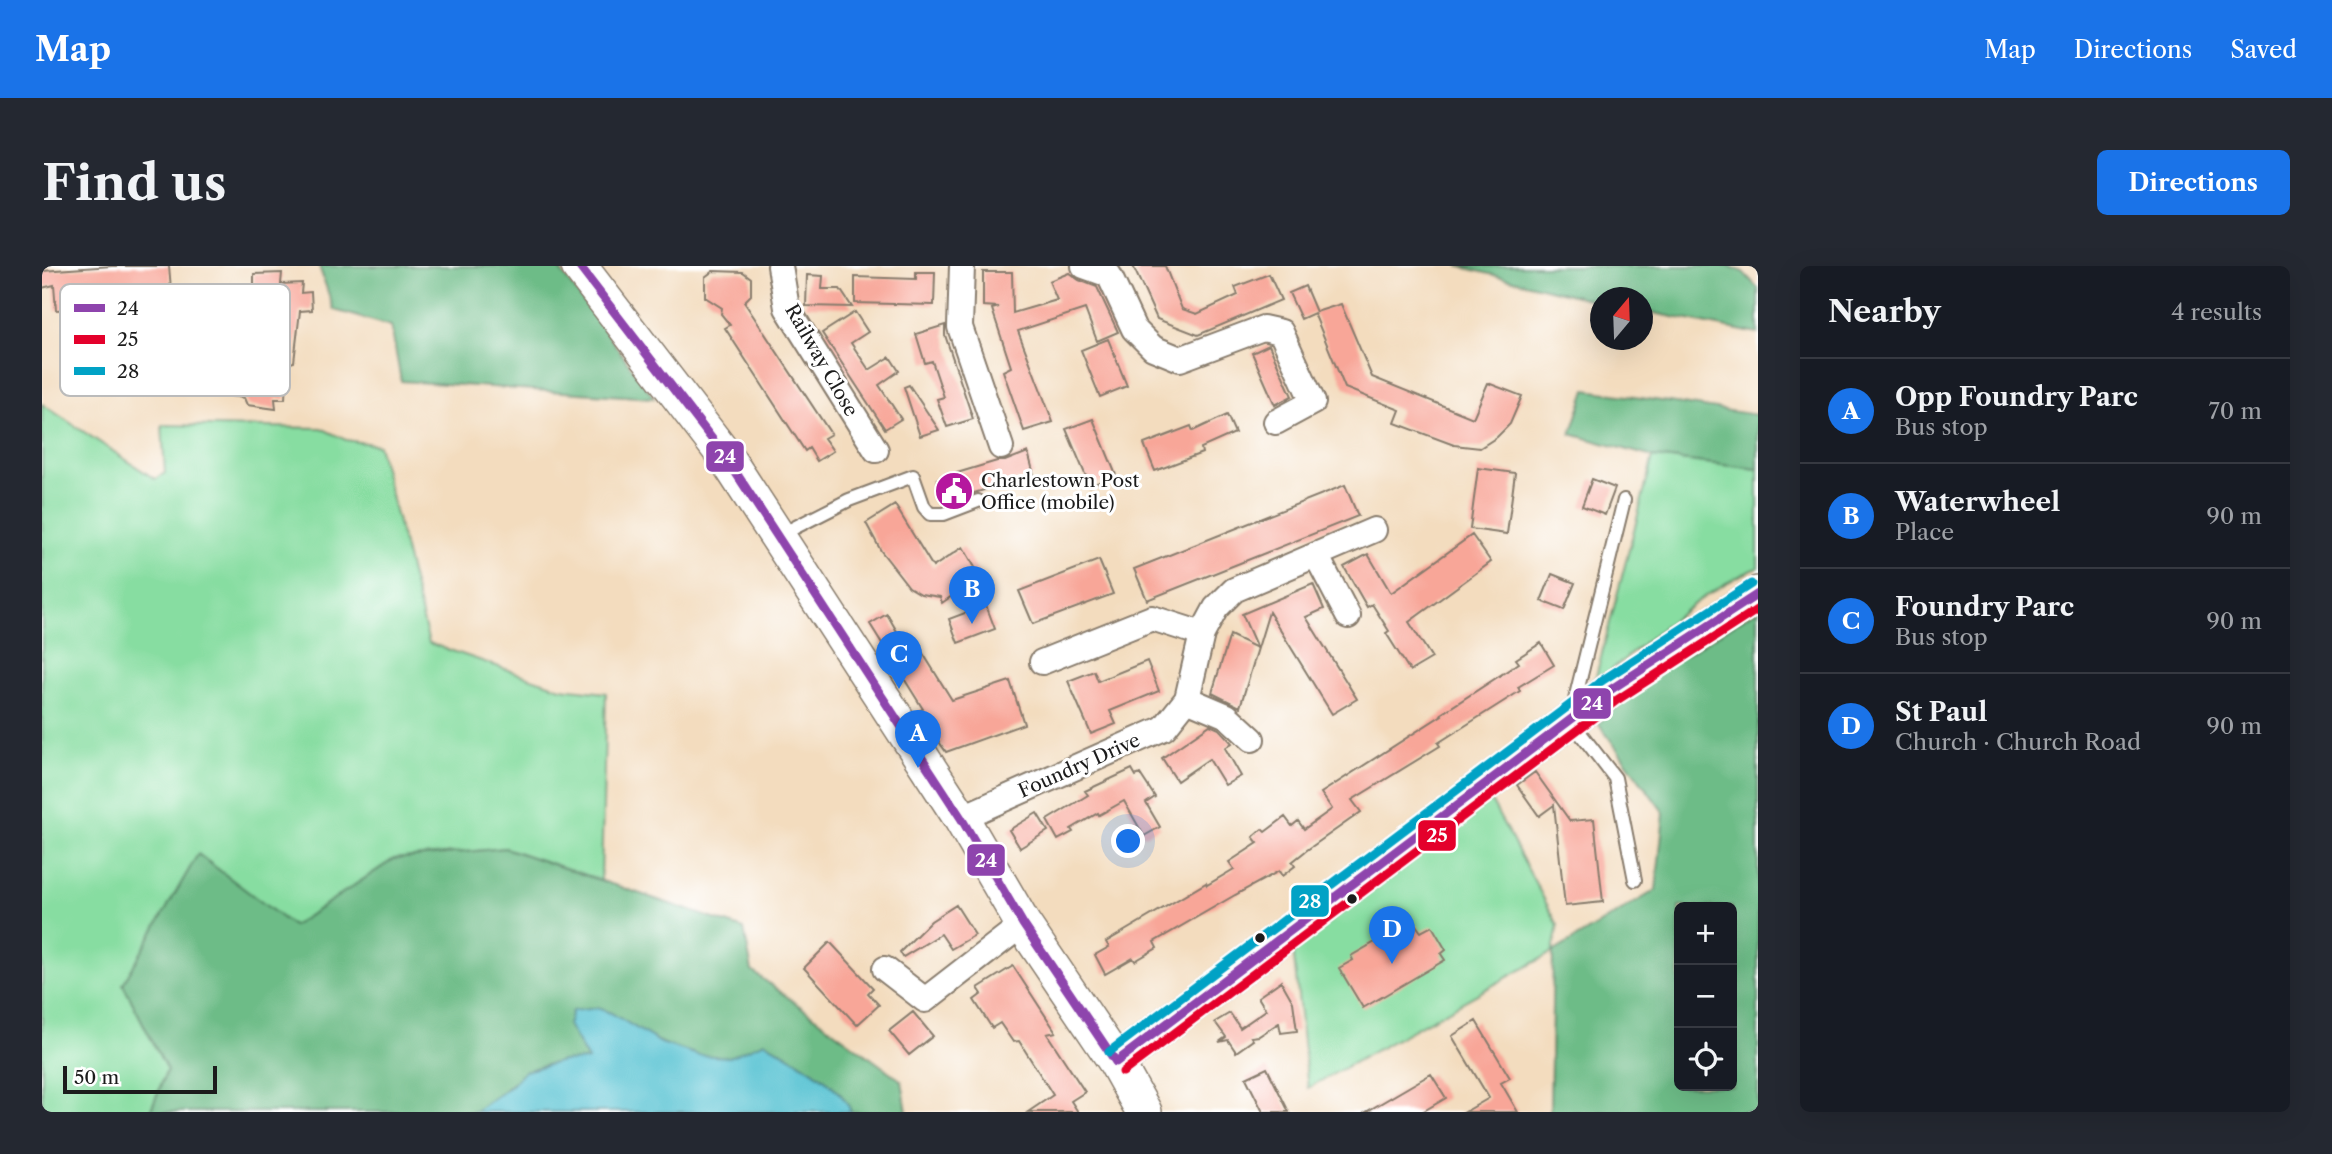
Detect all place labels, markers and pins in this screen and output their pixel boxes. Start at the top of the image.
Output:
place label: Charlestown Post Office (mobile) [981,469,1139,514]
public building icon: Charlestown Post Office (mobile) [933,470,975,512]
pin: B [949,566,995,624]
pin: C [876,631,922,689]
pin: A [895,710,941,768]
unlabelled marker [1345,892,1359,906]
pin: D [1369,906,1415,964]
unlabelled marker [1253,931,1267,945]

